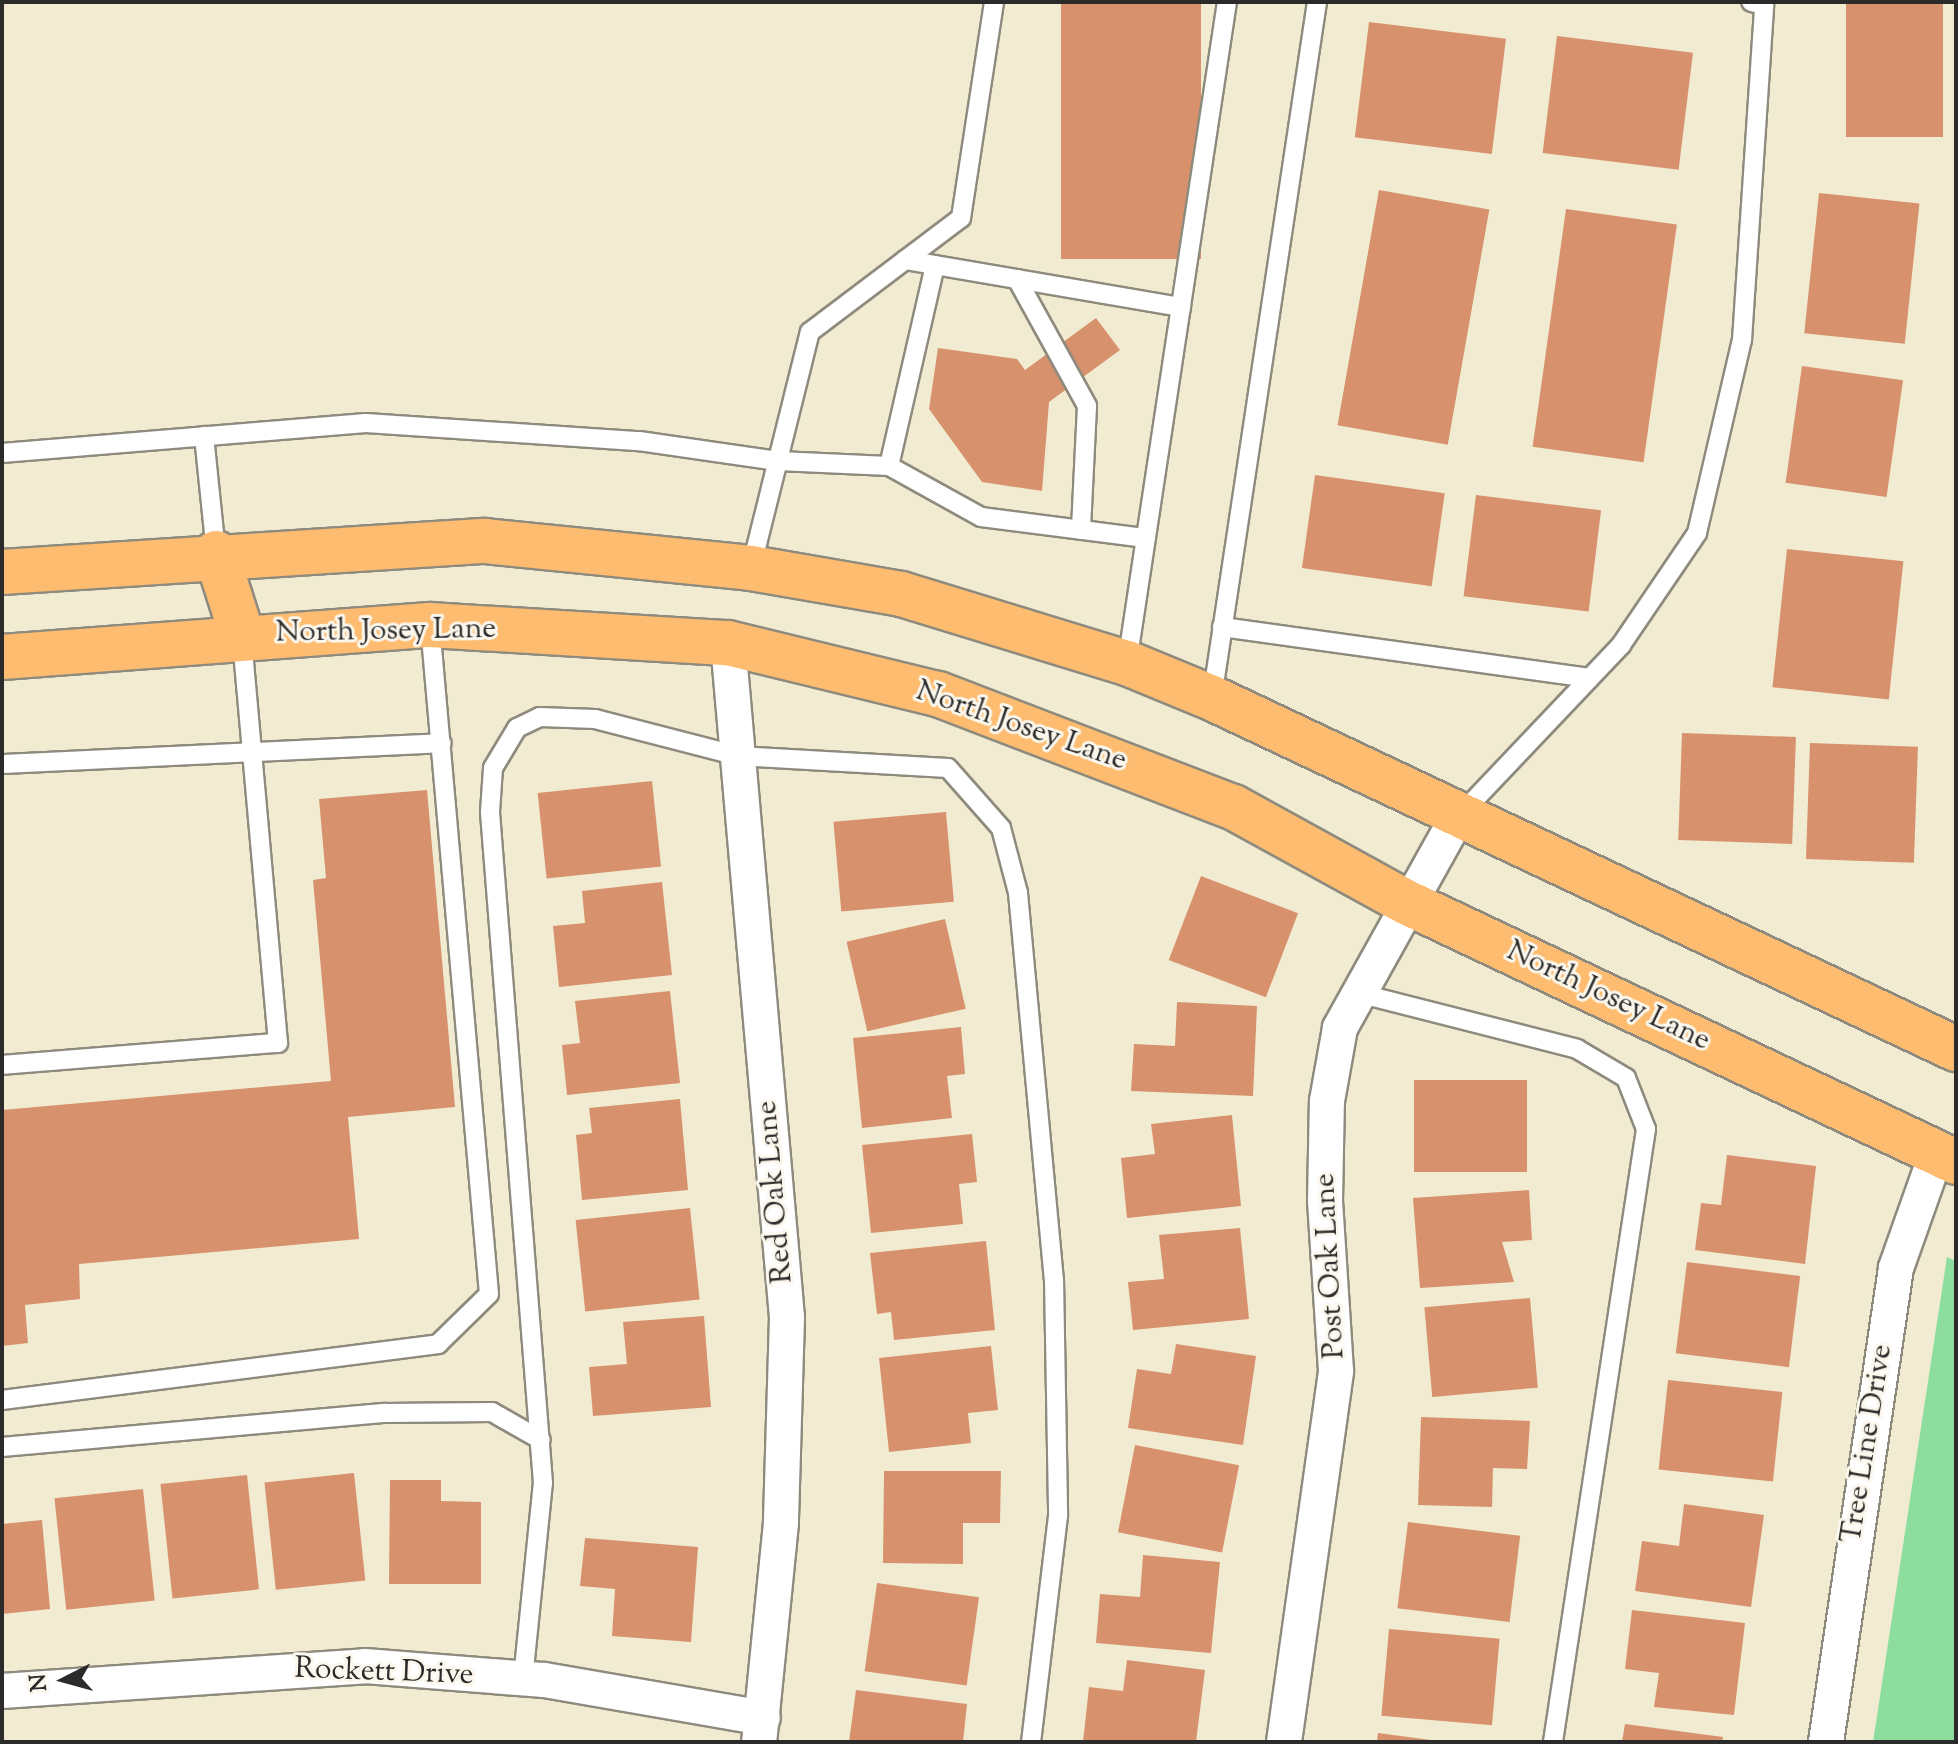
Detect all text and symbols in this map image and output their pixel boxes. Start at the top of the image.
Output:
street label: North Josey Lane [275,612,497,652]
street label: North Josey Lane [911,674,1131,780]
street label: North Josey Lane [1500,934,1716,1060]
street label: Red Oak Lane [750,1099,802,1285]
street label: Post Oak Lane [1308,1172,1354,1360]
street label: Tree Line Drive [1835,1342,1901,1546]
north arrow [24,1640,104,1720]
street label: Rockett Drive [294,1652,474,1694]
text: N [23,1672,57,1693]

